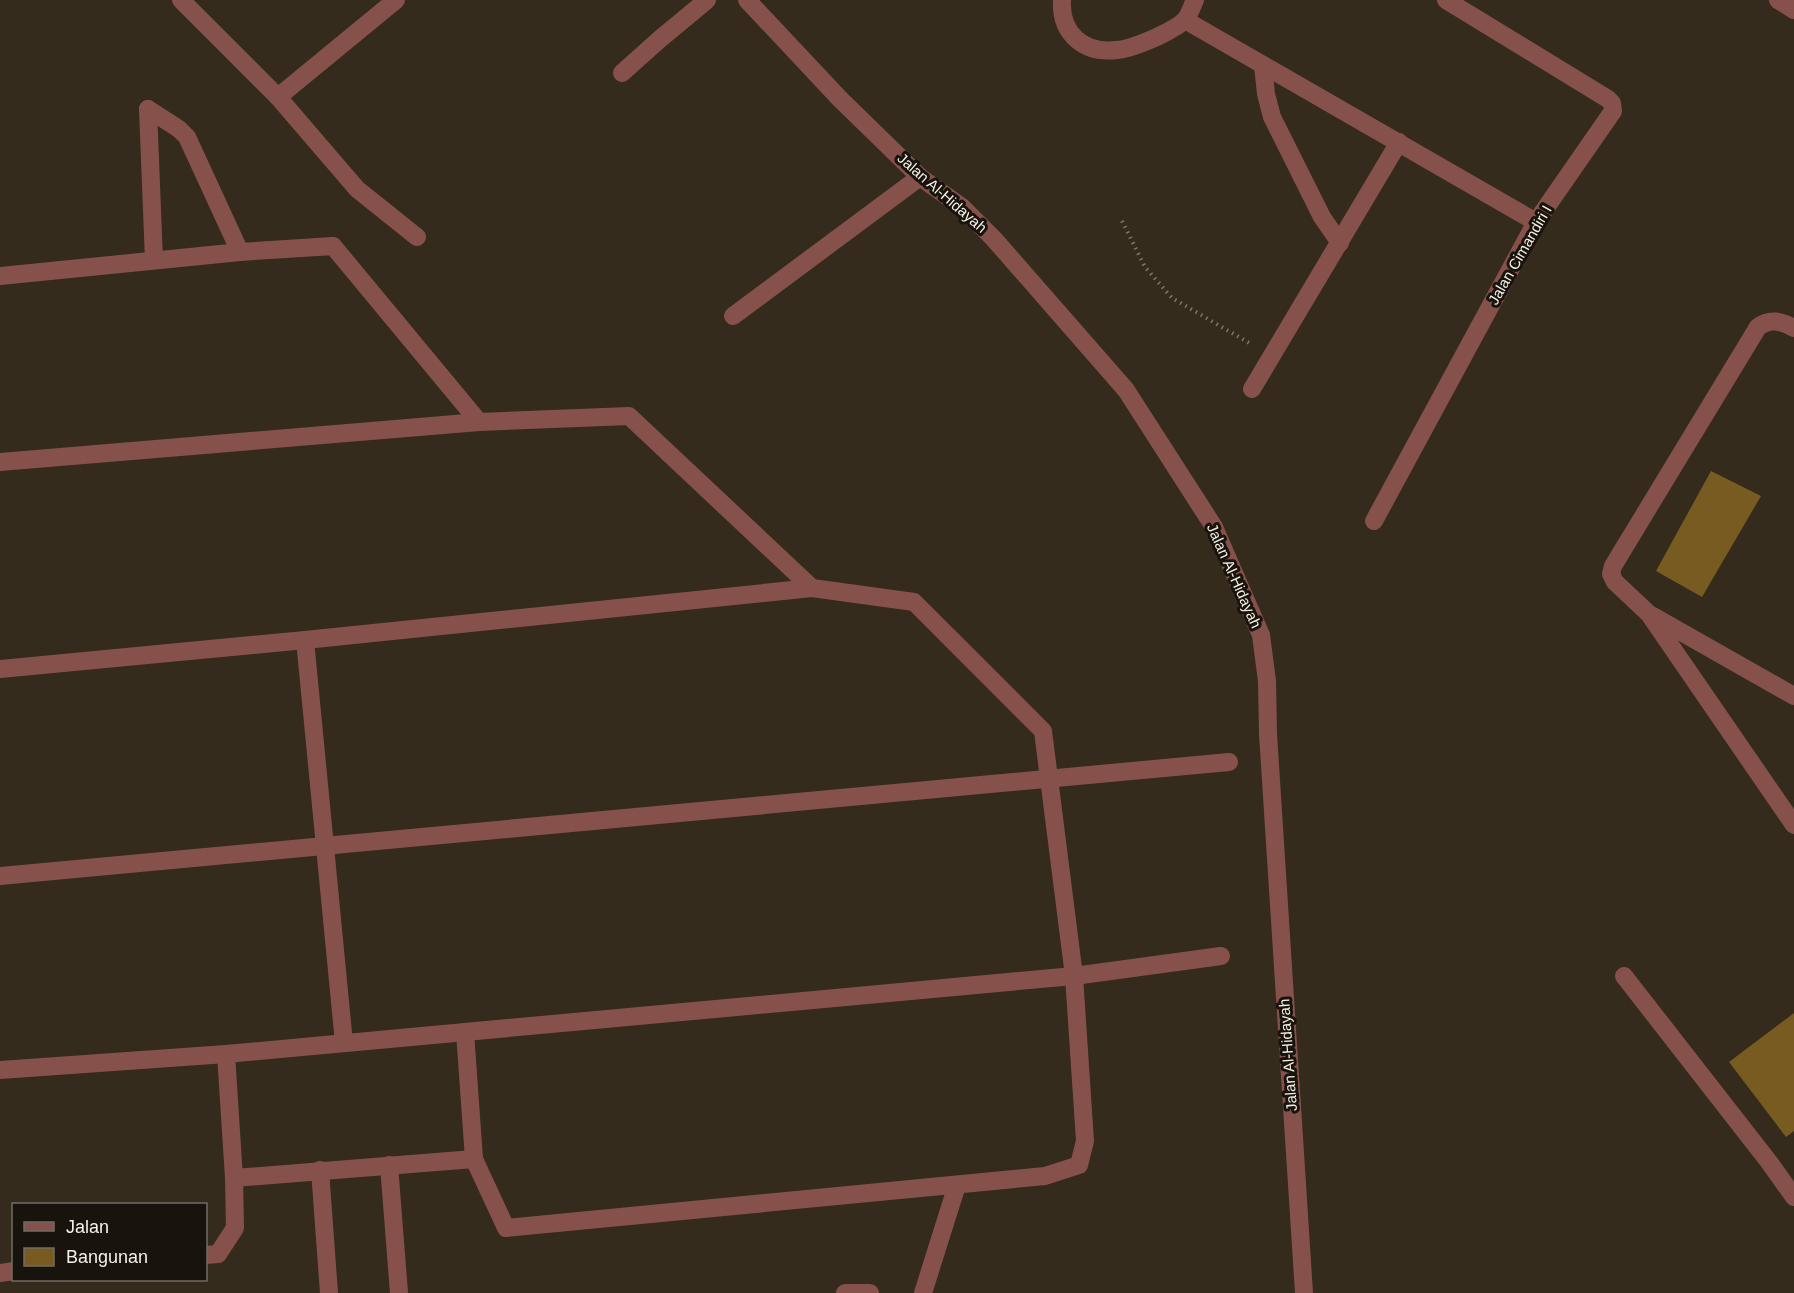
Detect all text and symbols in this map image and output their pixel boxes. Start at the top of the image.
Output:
street label: Jalan Al-Hidayah [894,149,990,236]
street label: Jalan Cimandiri I [1484,202,1555,307]
street label: Jalan Al-Hidayah [1204,521,1265,631]
street label: Jalan Al-Hidayah [1275,998,1300,1112]
legend [12,1203,207,1281]
text: Jalan [66,1217,109,1237]
text: Bangunan [66,1247,148,1267]

